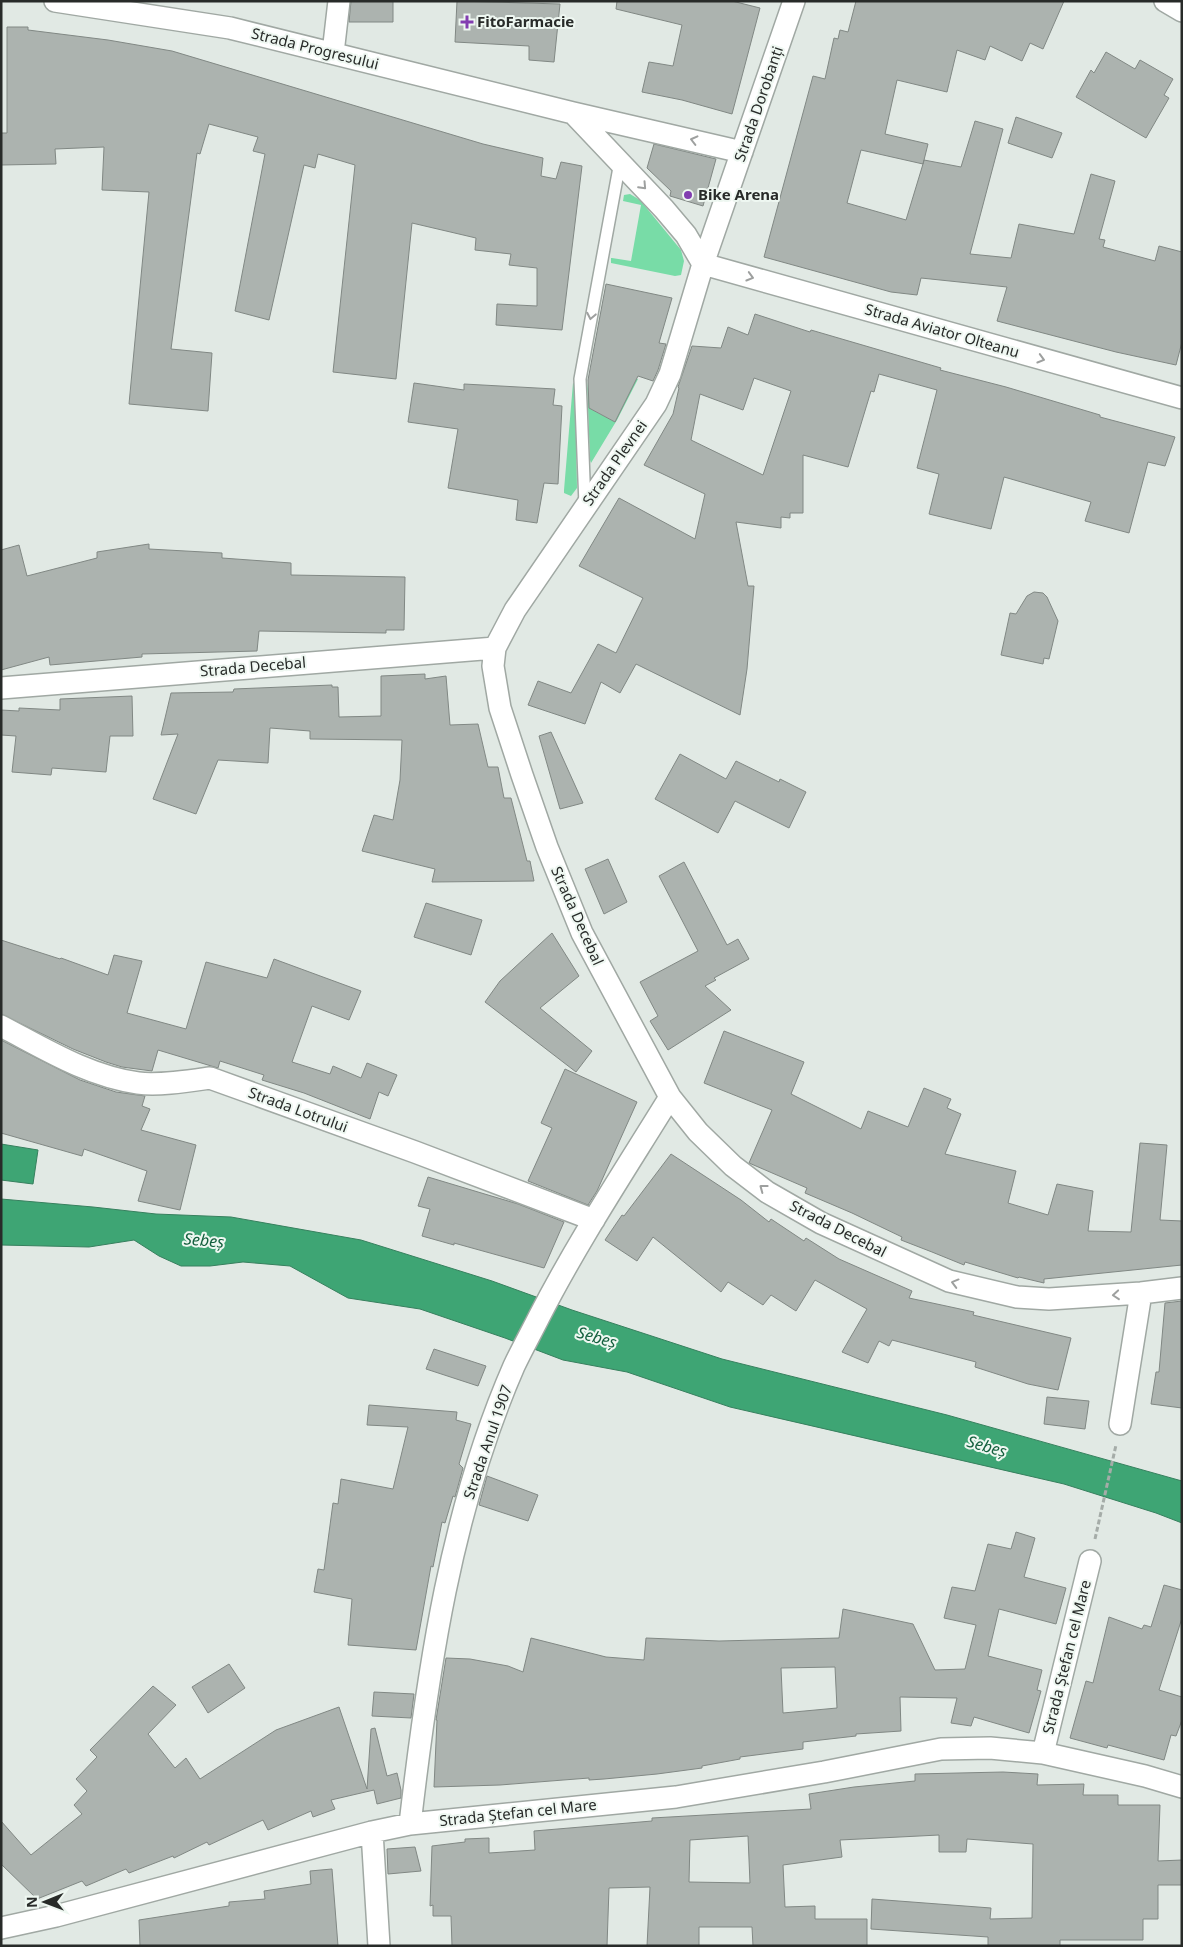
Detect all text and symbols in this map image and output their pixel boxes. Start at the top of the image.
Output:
place label: FitoFarmacie [477,11,574,31]
marker: FitoFarmacie [461,16,473,28]
street label: Strada Progresului [249,23,381,74]
street label: Strada Dorobanți [729,43,787,164]
one-way arrow [690,135,699,146]
one-way arrow [637,180,646,189]
place label: Bike Arena [698,184,779,204]
marker: Bike Arena [682,189,694,201]
one-way arrow [745,272,754,282]
street label: Strada Aviator Olteanu [863,298,1022,362]
one-way arrow [586,312,597,321]
one-way arrow [1037,354,1045,364]
street label: Strada Plevnei [577,416,651,509]
street label: Strada Decebal [199,651,307,681]
street label: Strada Decebal [547,863,609,968]
street label: Strada Lotrului [246,1082,351,1136]
one-way arrow [759,1185,769,1194]
street label: Strada Decebal [787,1195,890,1261]
water label: Sebeș [183,1227,225,1253]
one-way arrow [952,1278,960,1288]
one-way arrow [1112,1289,1120,1300]
water label: Sebeș [575,1321,619,1353]
street label: Strada Anul 1907 [458,1382,516,1502]
water label: Sebeș [965,1430,1009,1462]
street label: Strada Ștefan cel Mare [1037,1578,1095,1736]
street label: Strada Ștefan cel Mare [438,1794,598,1830]
north arrow [20,1877,70,1927]
text: N [22,1896,41,1908]

